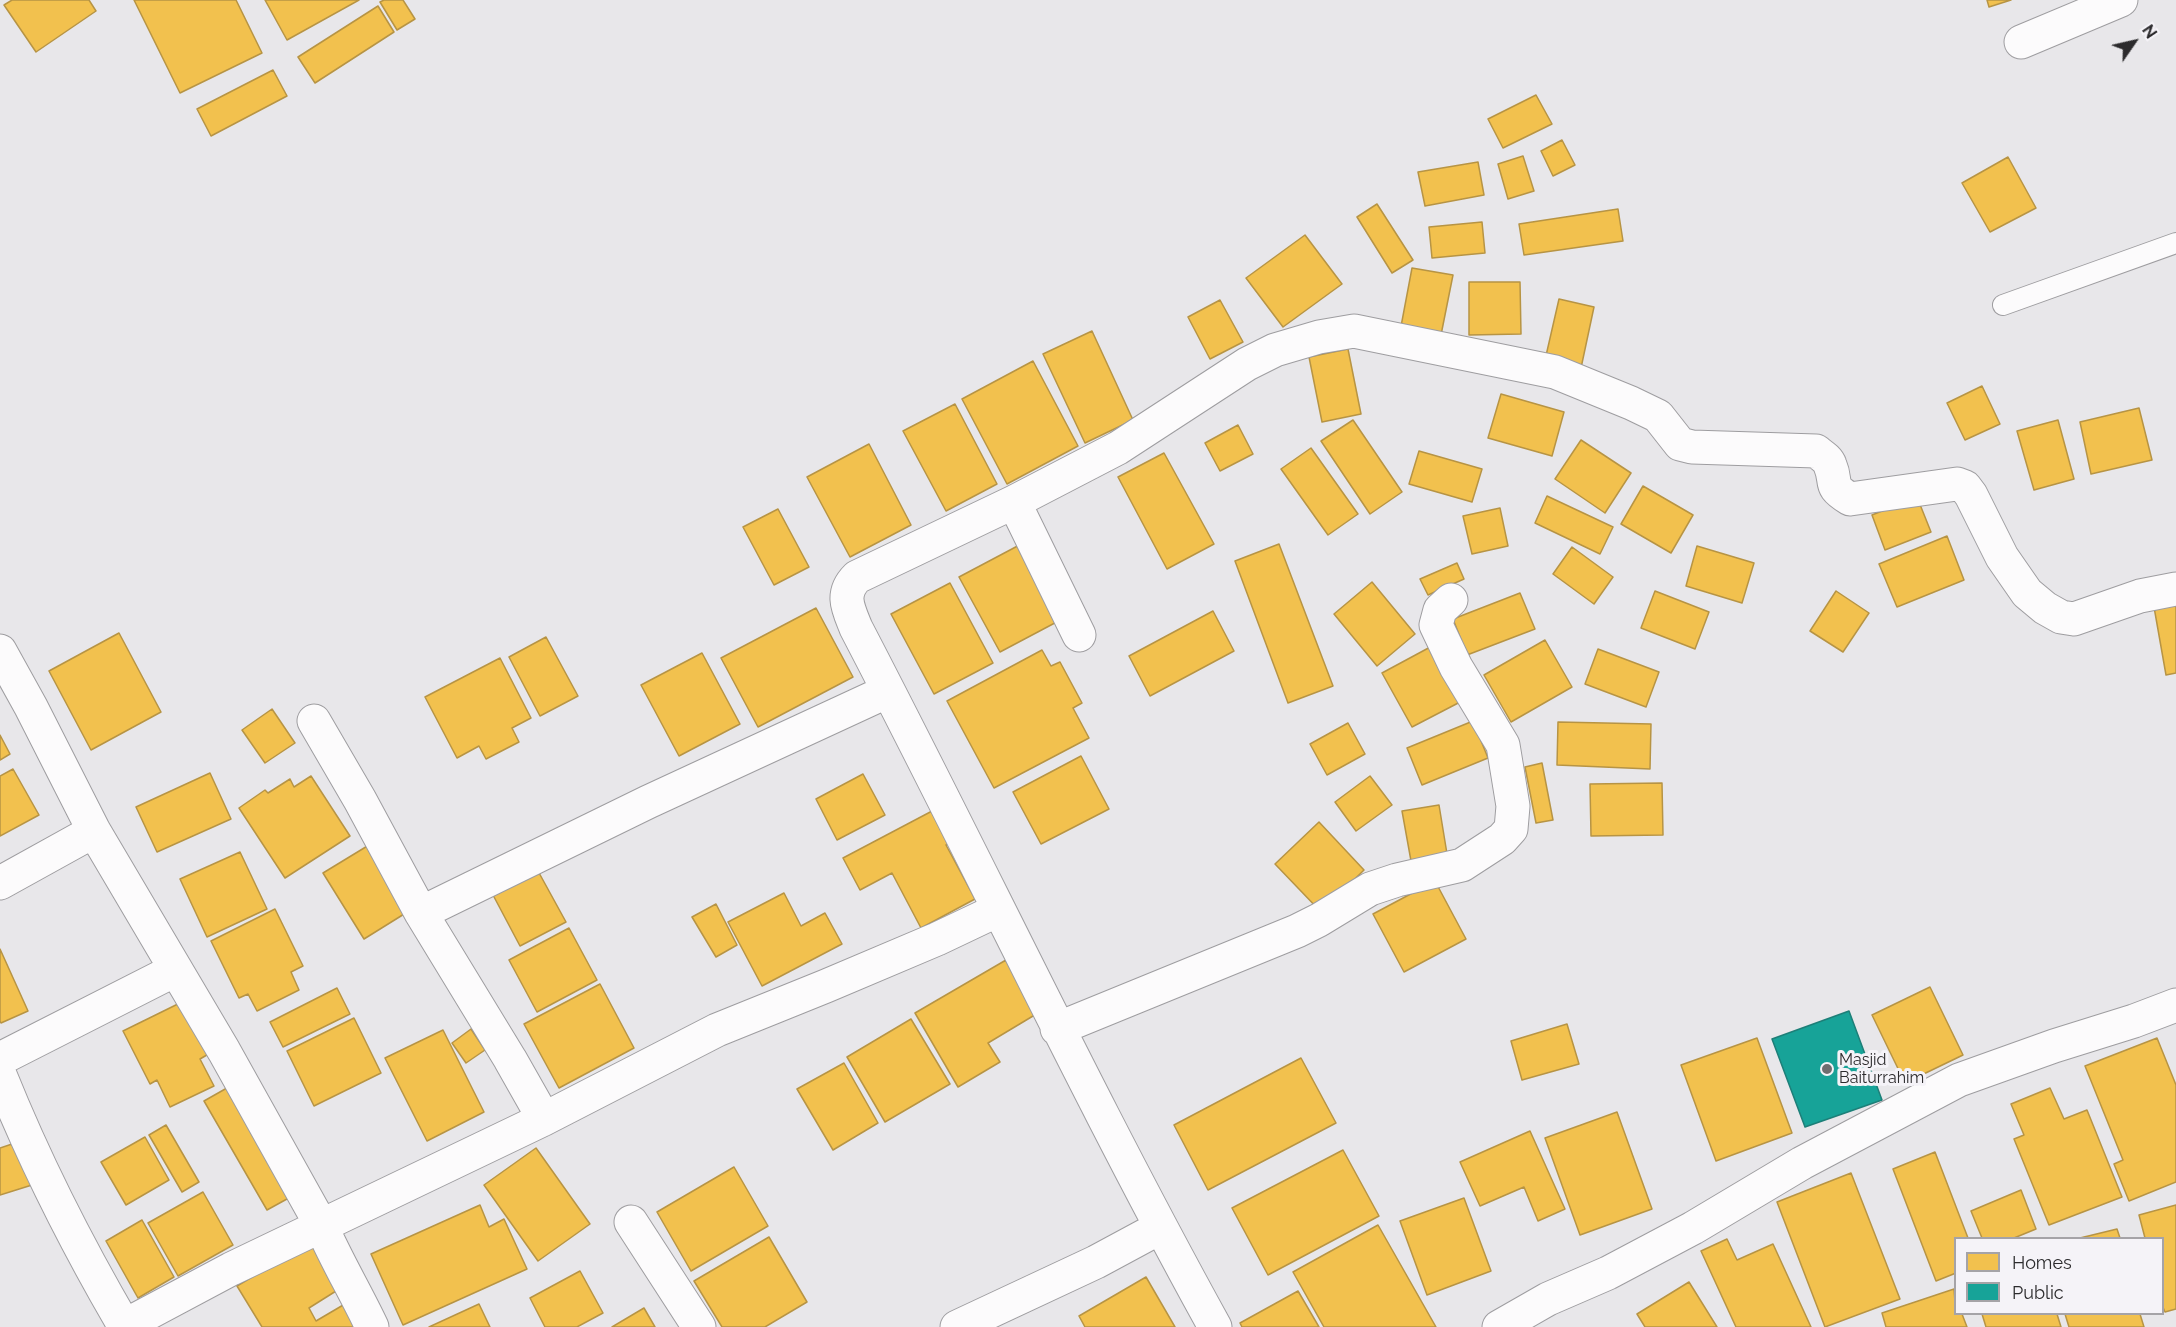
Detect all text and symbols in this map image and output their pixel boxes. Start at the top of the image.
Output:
north arrow [2104,12,2164,72]
text: N [2138,21,2161,42]
place label: Masjid Baiturrahim [1839,1050,1924,1088]
marker: Masjid Baiturrahim [1820,1062,1834,1076]
legend [1954,1237,2164,1315]
text: Homes [2012,1252,2072,1273]
text: Public [2012,1282,2064,1303]

